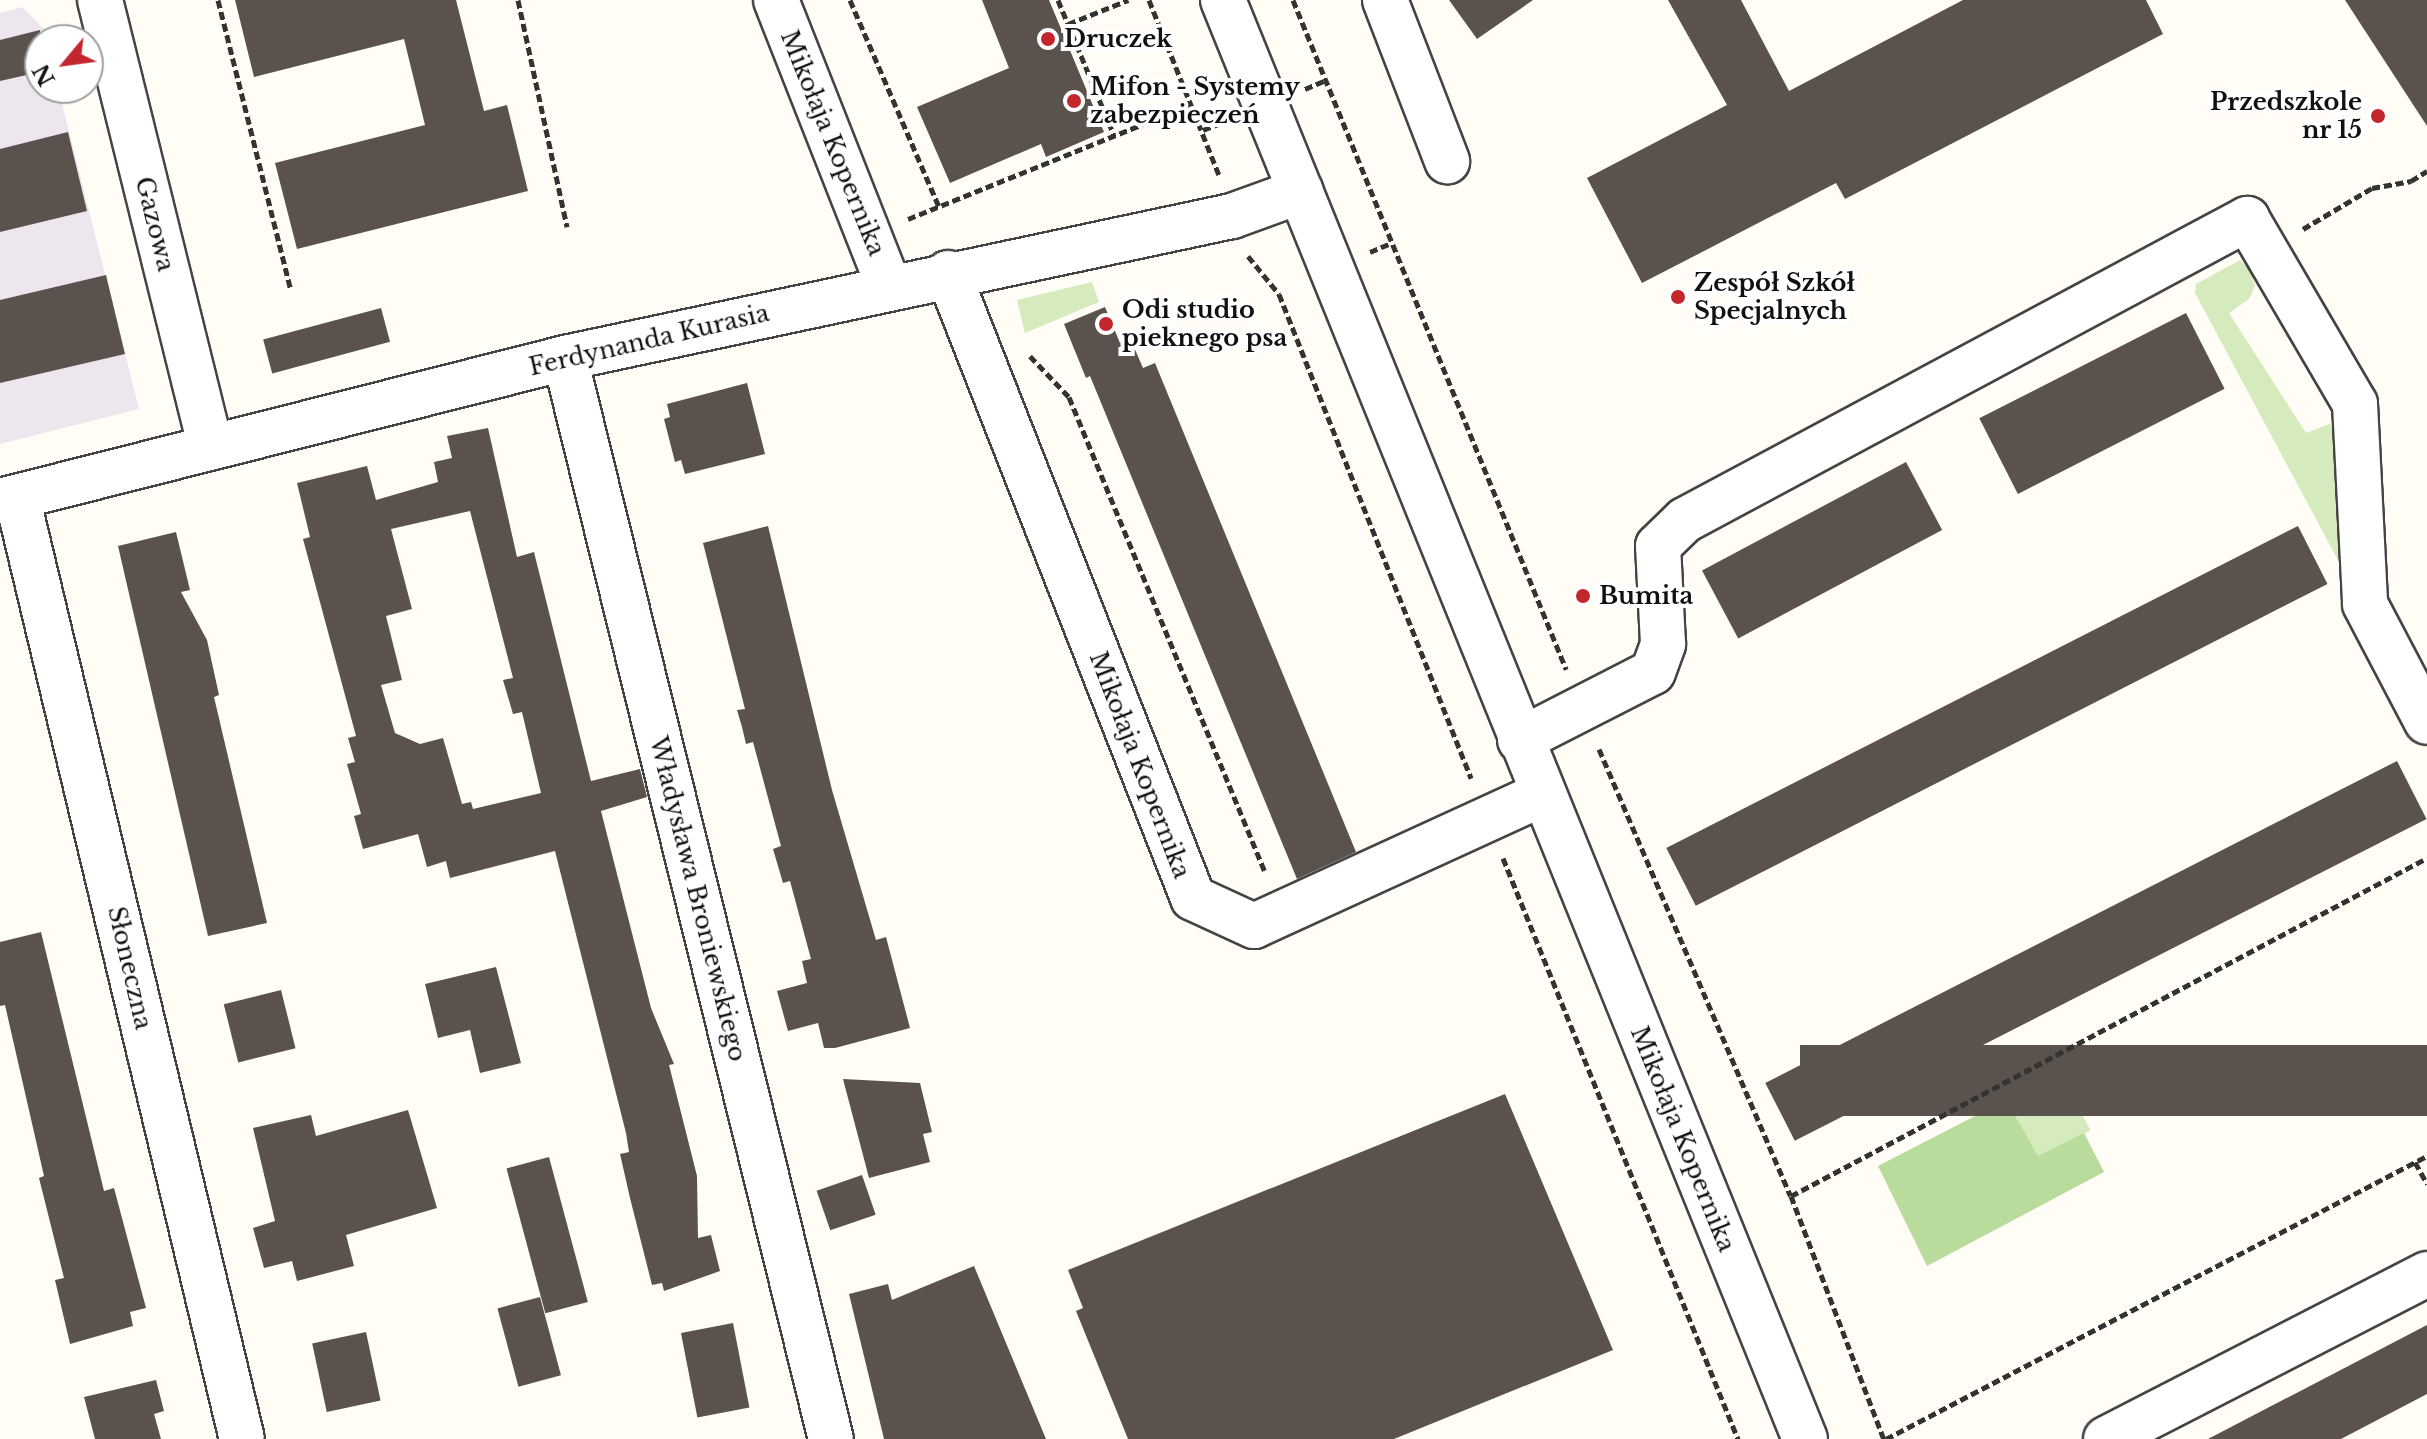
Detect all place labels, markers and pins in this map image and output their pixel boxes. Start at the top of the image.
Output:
place label: Druczek [1064,25,1172,53]
marker: Druczek [1039,30,1057,48]
place label: Mifon - Systemy zabezpieczeń [1090,73,1300,129]
place label: Przedszkole nr 15 [2210,88,2362,144]
marker: Mifon - Systemy zabezpieczeń [1065,92,1083,110]
marker: Przedszkole nr 15 [2369,107,2387,125]
place label: Zespół Szkół Specjalnych [1694,269,1855,325]
marker: Zespół Szkół Specjalnych [1669,288,1687,306]
place label: Odi studio pieknego psa [1122,296,1287,352]
marker: Odi studio pieknego psa [1097,315,1115,333]
place label: Bumita [1599,582,1693,610]
marker: Bumita [1574,587,1592,605]

